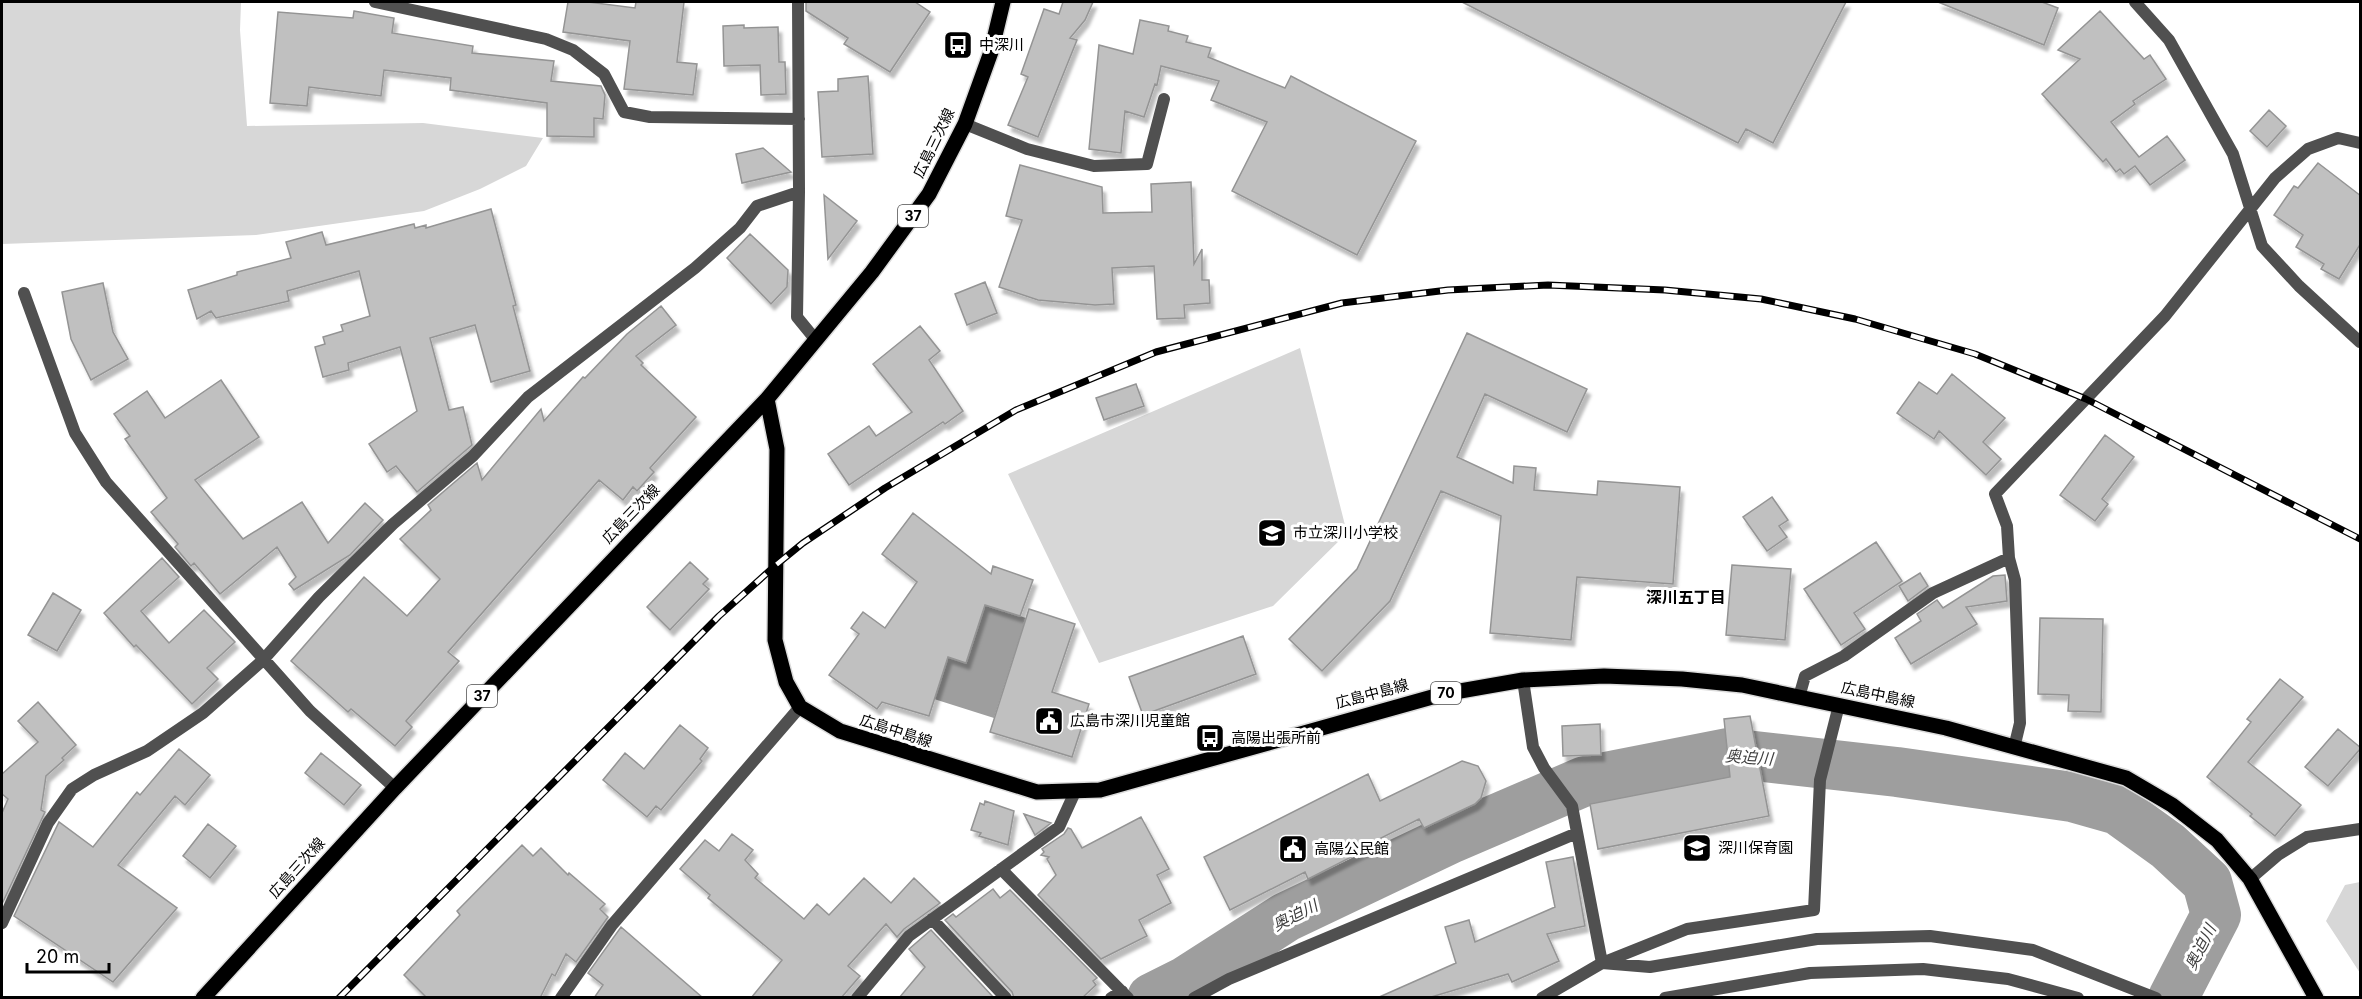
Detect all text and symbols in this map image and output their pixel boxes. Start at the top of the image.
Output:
bus stop icon: 中深川 [942,29,974,61]
place label: 中深川 [979,35,1024,54]
street label: 広島三次線 [909,105,959,181]
road number: 37 [898,205,928,227]
street label: 広島三次線 [598,480,664,547]
school or university icon: 市立深川小学校 [1256,517,1288,549]
place label: 市立深川小学校 [1293,523,1398,542]
district label: 深川五丁目 [1646,587,1726,607]
street label: 広島中島線 [1333,675,1411,712]
street label: 広島中島線 [1839,677,1917,712]
road number: 70 [1431,682,1461,704]
road number: 37 [467,685,497,707]
public building icon: 広島市深川児童館 [1033,705,1065,737]
street label: 広島中島線 [858,710,935,751]
place label: 広島市深川児童館 [1070,711,1190,730]
bus stop icon: 高陽出張所前 [1194,722,1226,754]
place label: 高陽出張所前 [1231,728,1321,747]
water label: 奥迫川 [1724,745,1776,769]
school or university icon: 深川保育園 [1681,832,1713,864]
street label: 広島三次線 [264,833,329,902]
public building icon: 高陽公民館 [1277,833,1309,865]
place label: 深川保育園 [1718,838,1793,857]
place label: 高陽公民館 [1314,839,1389,858]
water label: 奥迫川 [1269,894,1323,935]
water label: 奥迫川 [2180,919,2221,973]
scale bar [27,936,110,974]
text: 20 m [36,946,79,967]

